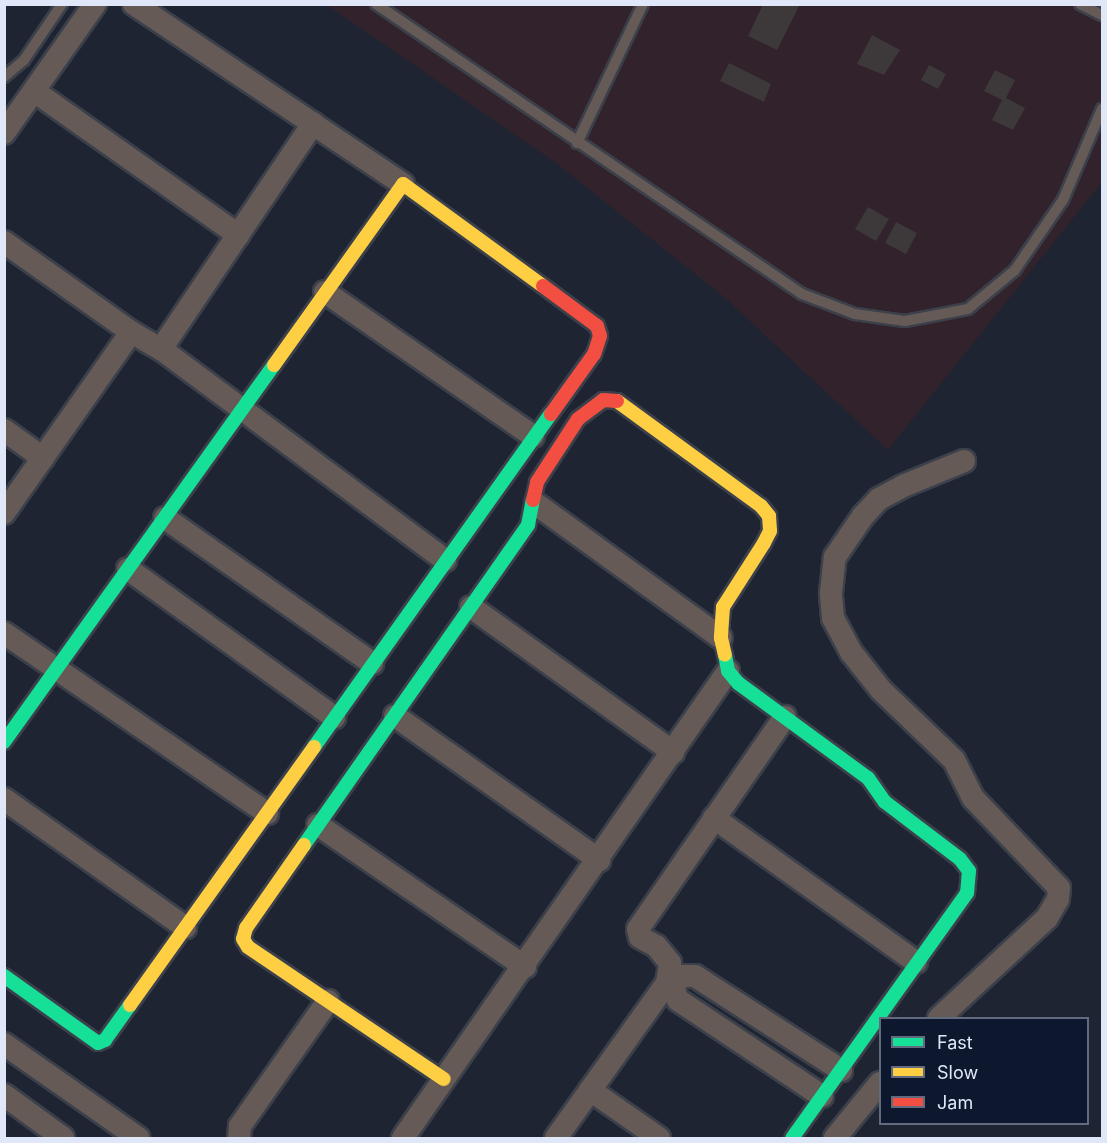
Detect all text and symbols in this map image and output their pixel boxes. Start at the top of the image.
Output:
legend [879,1017,1089,1125]
text: Fast [937,1032,973,1053]
text: Slow [937,1062,978,1083]
text: Jam [937,1092,973,1113]

